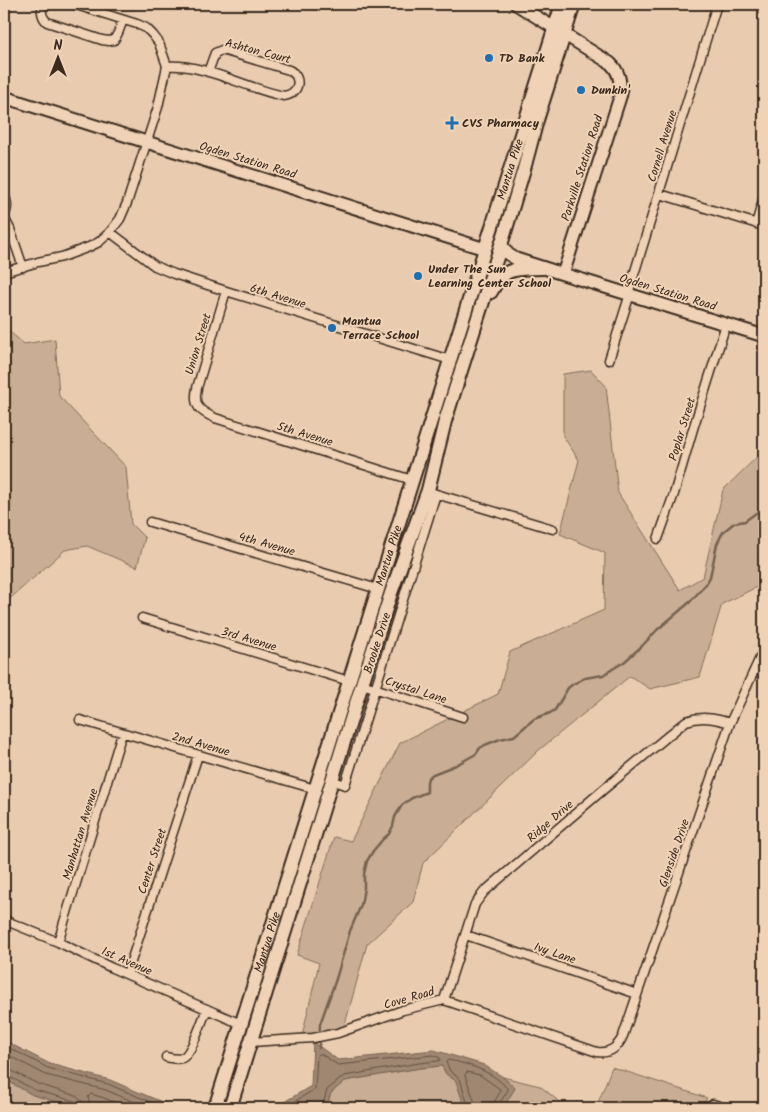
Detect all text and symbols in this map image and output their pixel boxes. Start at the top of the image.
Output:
north arrow [32,32,82,82]
street label: Ashton Court [223,34,293,69]
text: N [54,35,63,57]
place label: TD Bank [499,49,545,68]
marker: TD Bank [483,52,495,64]
place label: Dunkin' [591,81,631,100]
marker: Dunkin' [575,84,587,96]
street label: Cornell Avenue [643,107,683,185]
street label: Parkville Station Road [556,112,609,224]
place label: CVS Pharmacy [462,114,540,133]
marker: CVS Pharmacy [446,117,458,129]
street label: Mantua Pike [492,136,529,202]
street label: Ogden Station Road [197,137,300,185]
place label: Under The Sun Learning Center School [428,260,552,293]
street label: Ogden Station Road [617,269,720,317]
marker: Under The Sun Learning Center School [412,270,424,282]
street label: 6th Avenue [247,279,309,314]
street label: Union Street [180,311,217,377]
place label: Mantua Terrace School [342,312,420,345]
marker: Mantua Terrace School [326,322,338,334]
street label: Poplar Street [664,395,701,463]
street label: 5th Avenue [275,417,336,452]
street label: Mantua Pike [371,522,408,589]
street label: 4th Avenue [236,527,298,562]
street label: Brooke Drive [359,610,396,676]
street label: 3rd Avenue [219,622,279,657]
street label: Crystal Lane [383,672,450,710]
street label: 2nd Avenue [170,727,233,762]
street label: Manhattan Avenue [58,785,104,882]
street label: Ridge Drive [523,795,578,847]
street label: Glenside Drive [654,816,695,890]
street label: Center Street [133,825,172,897]
street label: Mantua Pike [249,909,286,975]
street label: Ivy Lane [531,937,579,970]
street label: 1st Avenue [98,942,156,981]
street label: Cove Road [382,982,438,1015]

